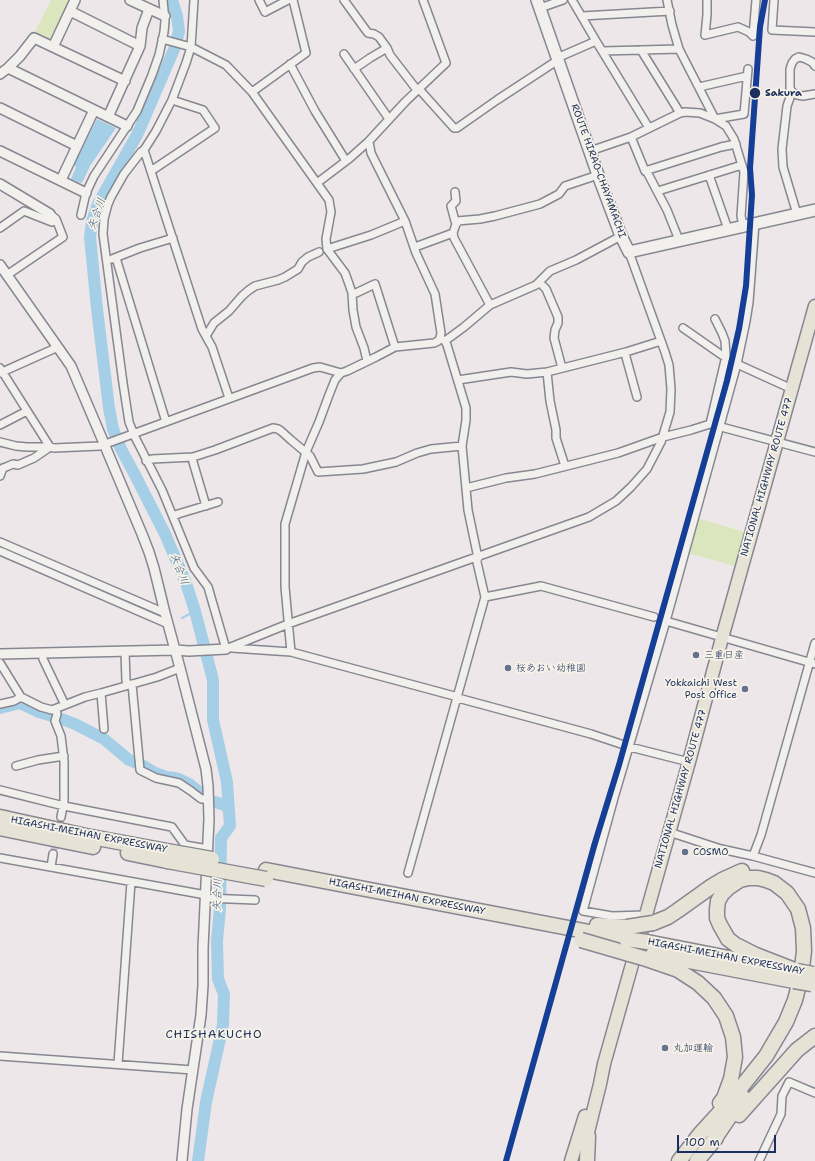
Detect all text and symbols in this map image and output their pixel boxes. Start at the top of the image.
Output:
marker: Sakura [748,86,762,100]
place label: Sakura [765,87,802,99]
street label: ROUTE HIRAO-CHAYAMACHI [568,102,628,240]
water label: 矢合川 [85,196,109,232]
street label: NATIONAL HIGHWAY ROUTE 477 [739,396,795,558]
water label: 矢合川 [167,551,191,587]
place label: 三重日産 [704,649,744,661]
marker: 三重日産 [691,650,701,660]
place label: 桜あおい幼稚園 [516,662,586,674]
marker: 桜あおい幼稚園 [503,663,513,673]
place label: Yokkaichi West Post Office [665,677,737,700]
marker: Yokkaichi West Post Office [740,684,750,694]
street label: NATIONAL HIGHWAY ROUTE 477 [653,708,709,870]
street label: HIGASHI-MEIHAN EXPRESSWAY [10,814,168,856]
place label: COSMO [693,846,728,858]
marker: COSMO [680,847,690,857]
street label: HIGASHI-MEIHAN EXPRESSWAY [328,876,486,918]
water label: 矢合川 [211,878,225,912]
street label: HIGASHI-MEIHAN EXPRESSWAY [647,936,805,978]
district label: CHISHAKUCHO [165,1028,263,1042]
place label: 丸加運輸 [673,1042,713,1054]
marker: 丸加運輸 [660,1043,670,1053]
scale bar [679,1127,778,1153]
text: 100 m [684,1134,720,1150]

